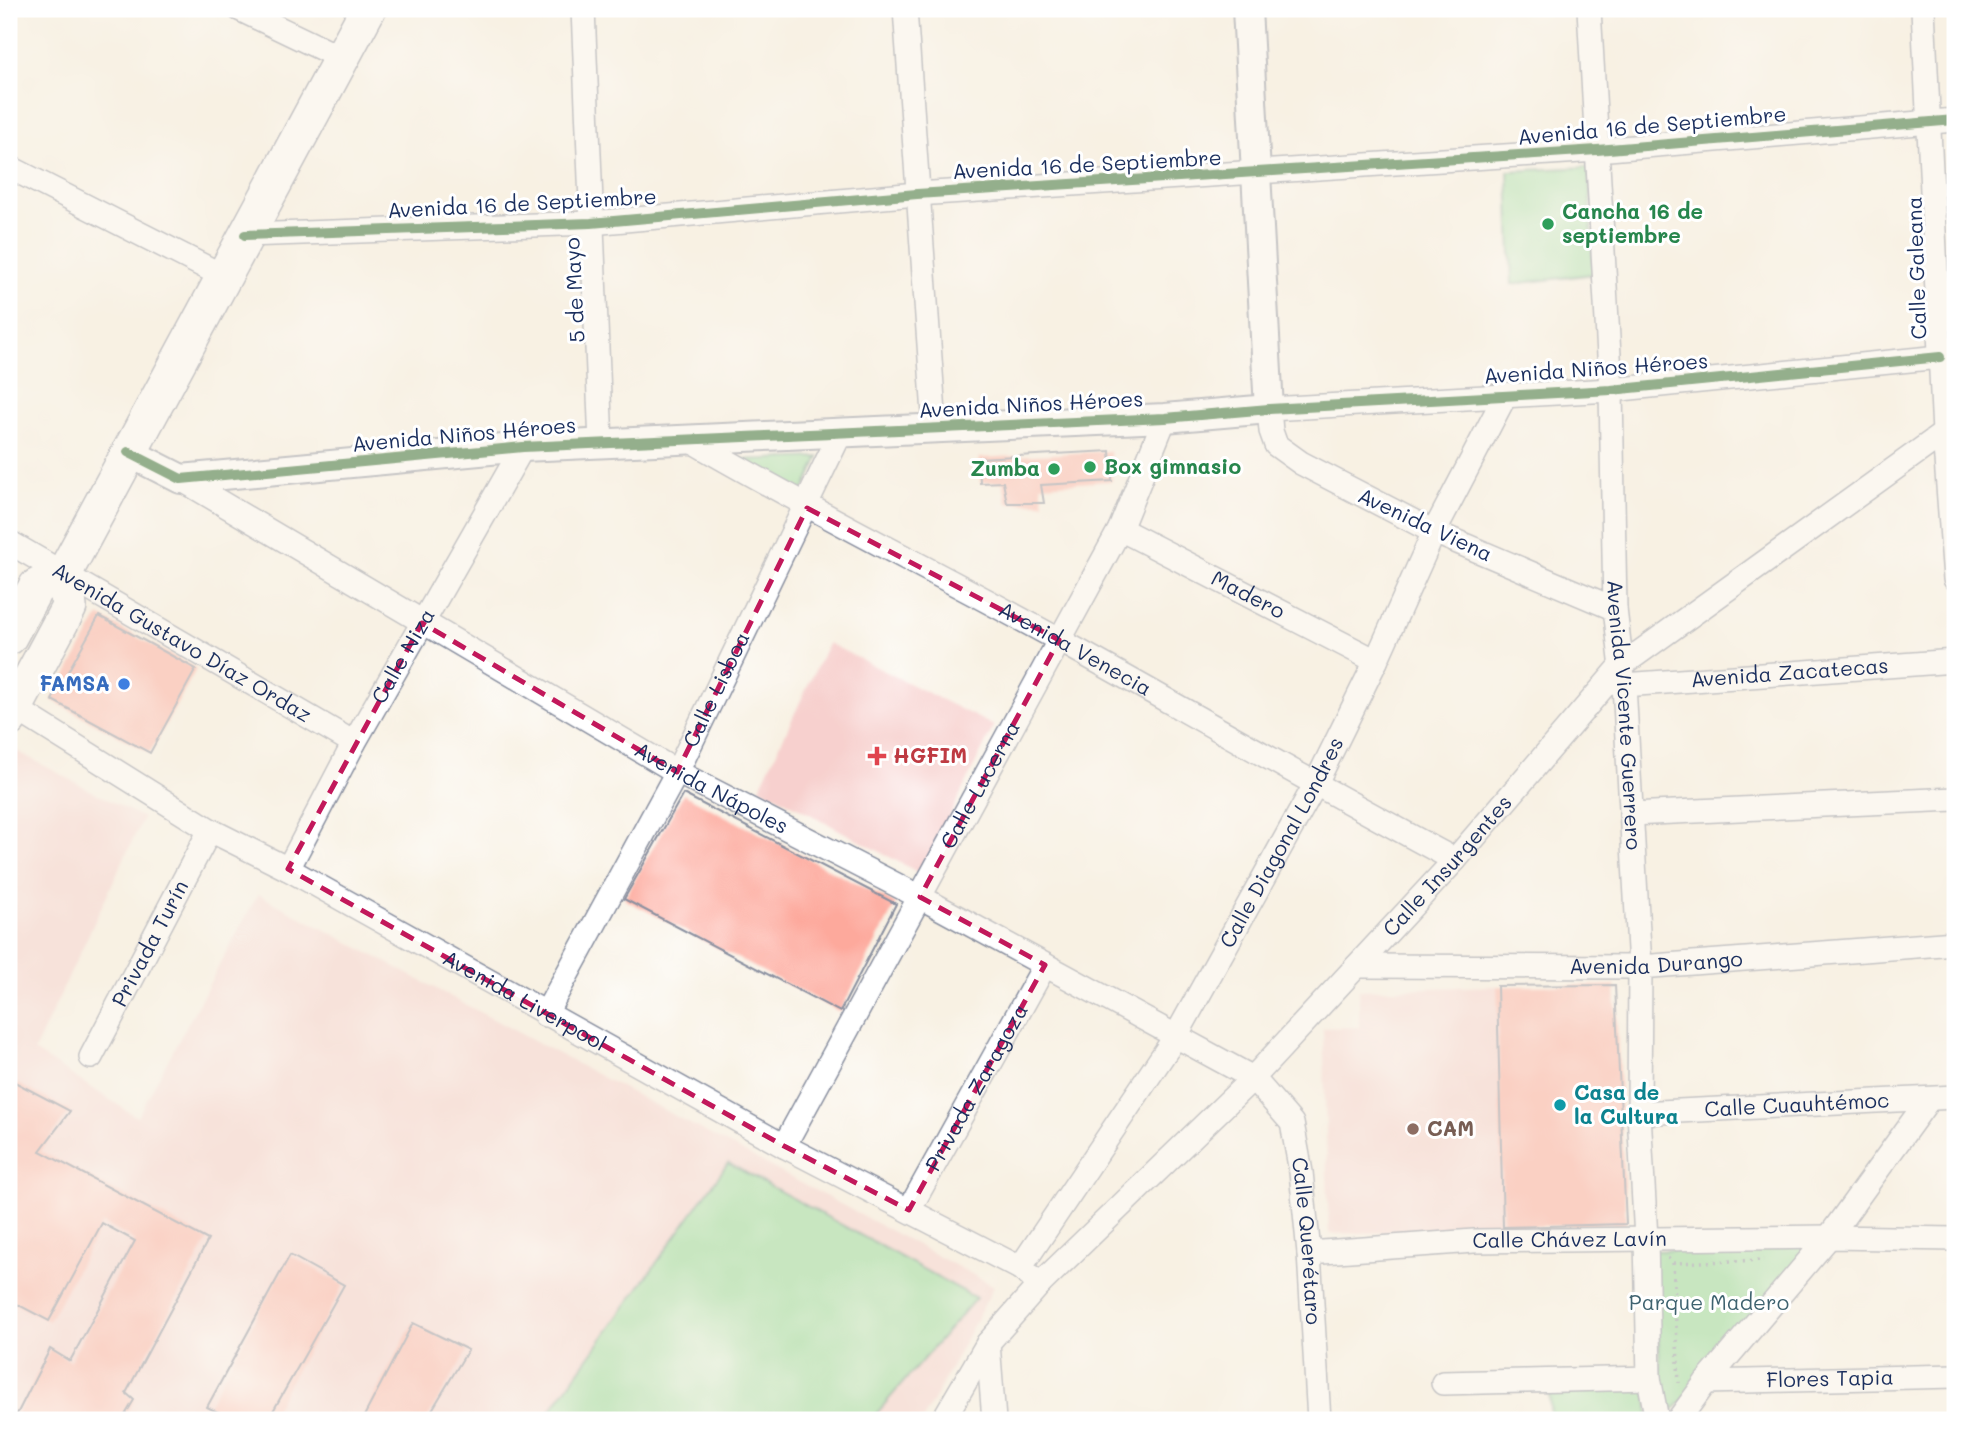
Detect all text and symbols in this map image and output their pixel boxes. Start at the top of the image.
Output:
street label: Avenida 16 de Septiembre [1516,99,1787,150]
street label: Avenida 16 de Septiembre [952,143,1222,184]
street label: Avenida 16 de Septiembre [387,182,657,223]
street label: Calle Galeana [1900,196,1931,340]
place label: Cancha 16 de septiembre [1562,197,1703,248]
marker: Cancha 16 de septiembre [1540,216,1556,232]
street label: 5 de Mayo [557,237,590,343]
street label: Avenida Niños Héroes [1483,346,1709,389]
street label: Avenida Niños Héroes [918,384,1144,423]
street label: Avenida Niños Héroes [351,410,577,457]
place label: Box gimnasio [1104,452,1241,479]
place label: Zumba [970,454,1040,481]
marker: Box gimnasio [1082,459,1098,475]
marker: Zumba [1046,461,1062,477]
street label: Avenida Viena [1354,481,1497,567]
street label: Avenida Gustavo Díaz Ordaz [48,555,317,727]
street label: Madero [1207,564,1290,624]
street label: Avenida Vicente Guerrero [1602,580,1648,851]
street label: Avenida Venecia [995,595,1157,701]
street label: Calle Niza [364,603,440,708]
street label: Calle Lisboa [676,627,755,751]
street label: Avenida Zacatecas [1690,651,1889,692]
place label: FAMSA [39,669,110,696]
marker: FAMSA [116,676,132,692]
street label: Calle Lucerna [934,716,1025,853]
street label: Calle Diagonal Londres [1213,732,1349,952]
street label: Avenida Nápoles [630,735,793,839]
place label: HGFIM [893,741,967,768]
marker: HGFIM [867,746,887,766]
street label: Calle Insurgentes [1376,789,1517,941]
street label: Privada Turín [105,875,193,1011]
street label: Avenida Liverpool [439,943,612,1056]
street label: Avenida Durango [1569,944,1743,979]
street label: Privada Zaragoza [918,998,1033,1175]
place label: Casa de la Cultura [1574,1078,1679,1129]
street label: Calle Cuauhtémoc [1704,1085,1890,1122]
marker: Casa de la Cultura [1552,1097,1568,1113]
place label: CAM [1427,1114,1474,1141]
marker: CAM [1405,1121,1421,1137]
street label: Calle Querétaro [1287,1155,1328,1326]
street label: Calle Chávez Lavín [1472,1224,1667,1253]
park label: Parque Madero [1629,1288,1789,1315]
street label: Flores Tapia [1766,1362,1894,1393]

